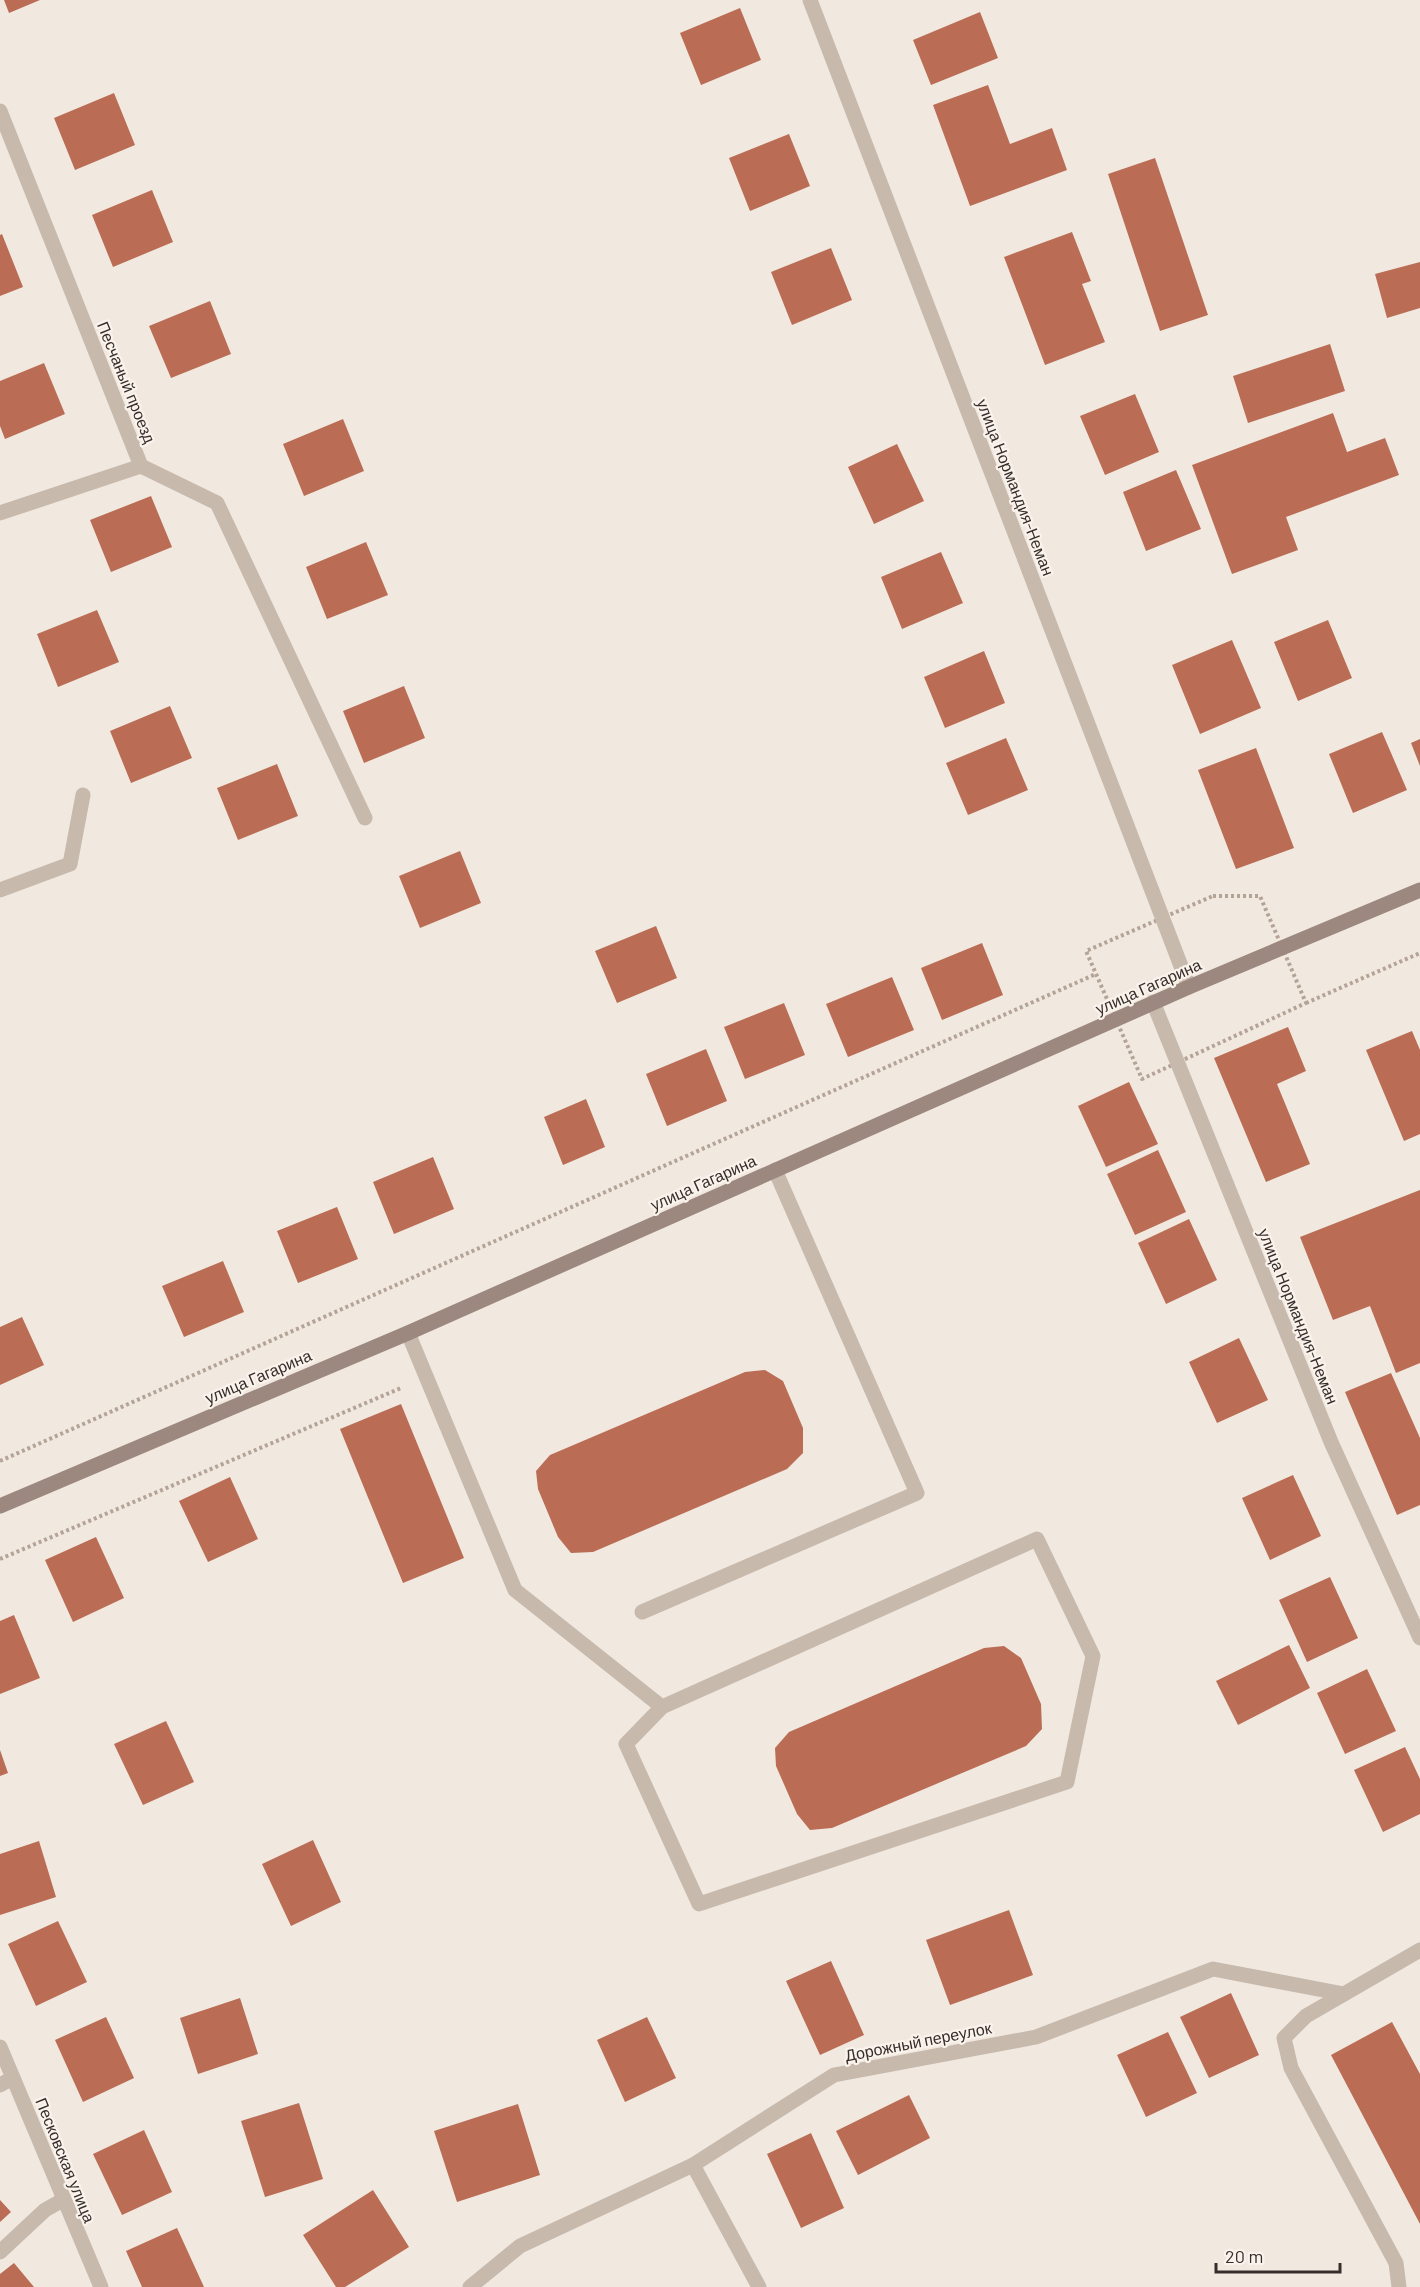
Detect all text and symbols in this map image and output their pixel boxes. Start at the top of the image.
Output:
street label: Песчаный проезд [94,319,160,446]
street label: улица Нормандия-Неман [973,396,1059,578]
street label: улица Гагарина [1092,954,1204,1018]
street label: улица Гагарина [647,1150,759,1214]
street label: улица Нормандия-Неман [1255,1225,1343,1407]
street label: улица Гагарина [202,1345,314,1407]
street label: Дорожный переулок [843,2017,994,2065]
street label: Песковская улица [32,2095,100,2225]
scale bar [1216,2236,1340,2274]
text: 20 m [1225,2245,1263,2267]

